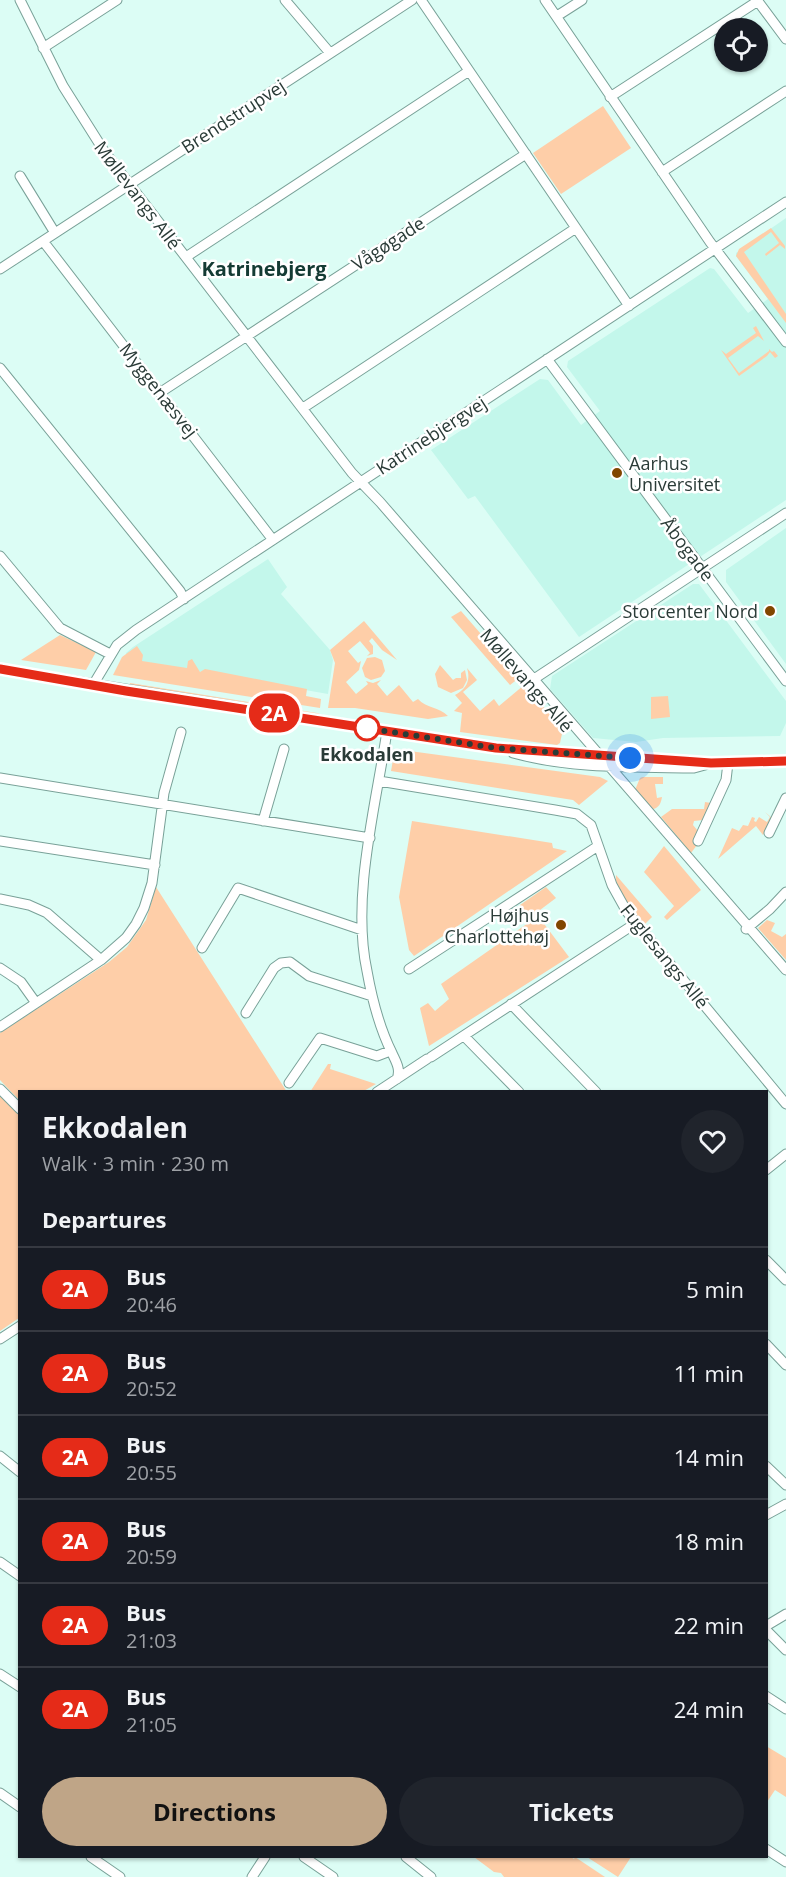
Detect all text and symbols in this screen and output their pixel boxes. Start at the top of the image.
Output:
map controls [714,18,768,72]
button: locate [714,18,768,72]
street label: Brendstrupvej [176,73,290,159]
street label: Møllevangs Allé [89,136,187,254]
street label: Vågøgade [347,211,429,275]
district label: Katrinebjerg [201,255,327,282]
street label: Myggenæsvej [115,338,203,442]
street label: Katrinebjergvej [371,390,491,480]
place label: Aarhus Universitet [629,451,720,496]
marker: Aarhus Universitet [610,466,624,480]
street label: Åbogade [656,512,720,586]
place label: Storcenter Nord [622,599,758,623]
marker: Storcenter Nord [763,604,777,618]
street label: Møllevangs Allé [475,623,579,737]
line badge: 2A [247,694,301,732]
text: 2A [261,699,287,727]
marker: Ekkodalen [354,715,380,741]
place label: Ekkodalen [320,742,414,766]
your location [615,743,645,773]
street label: Fuglesangs Allé [615,899,715,1013]
place label: Højhus Charlottehøj [445,903,549,948]
marker: Højhus Charlottehøj [554,918,568,932]
text: Ekkodalen [42,1108,188,1146]
button: heart [681,1110,744,1173]
text: Walk · 3 min · 230 m [42,1150,229,1177]
text: Departures [42,1204,166,1234]
text: Bus [126,1261,166,1291]
text: 5 min [686,1274,744,1304]
text: 2A [62,1275,88,1303]
text: 20:46 [126,1291,177,1318]
text: Bus [126,1345,166,1375]
text: 11 min [674,1358,744,1388]
text: 2A [62,1359,88,1387]
text: 20:52 [126,1375,177,1402]
text: Bus [126,1429,166,1459]
text: 14 min [674,1442,744,1472]
text: 2A [62,1443,88,1471]
text: 20:55 [126,1459,177,1486]
text: Bus [126,1513,166,1543]
text: 18 min [674,1526,744,1556]
text: 2A [62,1527,88,1555]
text: 20:59 [126,1543,177,1570]
text: Bus [126,1597,166,1627]
text: 22 min [674,1610,744,1640]
text: 2A [62,1611,88,1639]
text: 21:03 [126,1627,177,1654]
text: Bus [126,1681,166,1711]
text: 24 min [674,1694,744,1724]
text: 2A [62,1695,88,1723]
text: 21:05 [126,1711,177,1738]
button: Directions [42,1777,387,1846]
button: Tickets [399,1777,744,1846]

